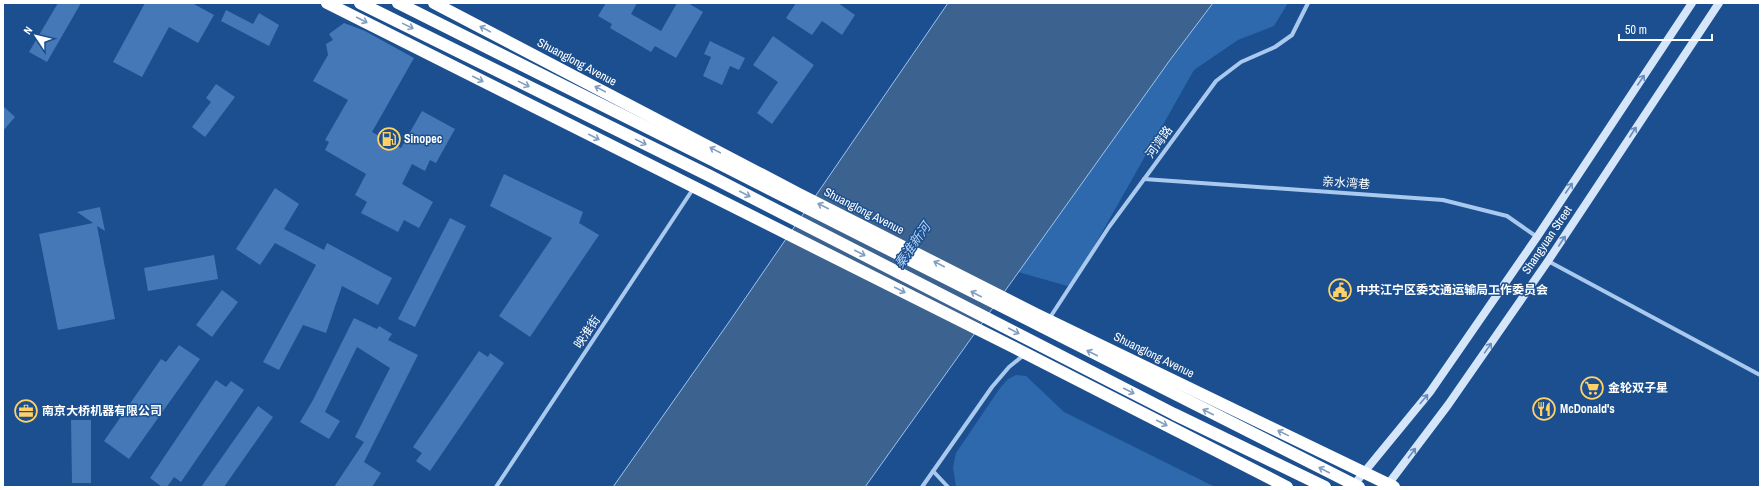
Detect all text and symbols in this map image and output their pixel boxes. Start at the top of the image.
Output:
north arrow [16,16,56,56]
scale bar [1619,16,1712,42]
one-way arrow [356,17,368,25]
text: 50 m [1625,22,1647,38]
one-way arrow [402,23,414,31]
text: N [20,24,35,37]
one-way arrow [479,25,491,33]
street label: Shuanglong Avenue [534,34,620,90]
one-way arrow [1637,75,1645,86]
one-way arrow [472,76,484,83]
one-way arrow [518,81,530,88]
one-way arrow [594,85,606,93]
street label: 河湾路 [1142,123,1176,161]
fuel station icon: Sinopec [376,126,402,152]
one-way arrow [1629,127,1637,138]
place label: Sinopec [404,131,443,147]
one-way arrow [588,134,600,141]
one-way arrow [635,139,647,146]
one-way arrow [709,145,721,153]
street label: 亲水湾巷 [1321,173,1371,193]
one-way arrow [1565,183,1573,194]
street label: Shuanglong Avenue [821,184,907,238]
one-way arrow [739,190,751,198]
one-way arrow [817,201,829,209]
street label: Shangyuan Street [1518,203,1576,277]
water label: 秦淮新河 [891,217,936,271]
one-way arrow [1557,235,1566,246]
one-way arrow [854,250,866,257]
one-way arrow [933,260,945,267]
public building icon: 中共江宁区委交通运输局工作委员会 [1327,277,1353,303]
place label: 中共江宁区委交通运输局工作委员会 [1356,282,1548,298]
one-way arrow [894,287,906,294]
one-way arrow [970,290,982,297]
street label: 映淮街 [570,313,604,351]
one-way arrow [1007,328,1019,336]
street label: Shuanglong Avenue [1111,329,1197,381]
one-way arrow [1484,343,1492,354]
one-way arrow [1086,349,1098,356]
supermarket icon: 金轮双子星 [1579,375,1605,401]
place label: 金轮双子星 [1608,380,1668,396]
one-way arrow [1123,387,1135,395]
one-way arrow [1420,394,1429,404]
restaurant icon: McDonald's [1531,396,1557,422]
office icon: 南京大桥机器有限公司 [13,398,39,424]
place label: McDonald's [1560,401,1615,417]
place label: 南京大桥机器有限公司 [42,403,162,419]
one-way arrow [1202,407,1214,415]
one-way arrow [1156,420,1168,427]
one-way arrow [1278,429,1290,436]
one-way arrow [1408,448,1416,459]
one-way arrow [1318,465,1330,473]

